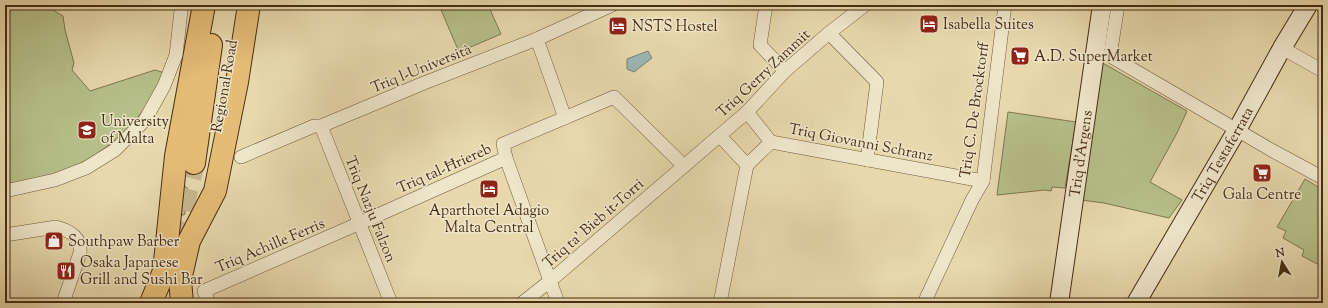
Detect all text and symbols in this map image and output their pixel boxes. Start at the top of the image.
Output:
hotel icon: Isabella Suites [918,13,940,35]
hotel icon: NSTS Hostel [607,15,629,37]
place label: Isabella Suites [943,15,1034,36]
place label: NSTS Hostel [632,17,718,38]
street label: Triq Gerry Zammit [713,25,816,123]
street label: Regional Road [207,38,244,134]
street label: Triq l-Università [368,40,475,99]
street label: Triq C. De Brocktorff [956,40,996,180]
supermarket icon: A.D. SuperMarket [1009,45,1031,67]
place label: A.D. SuperMarket [1034,47,1153,68]
street label: Triq Testaferrata [1188,104,1260,207]
street label: Triq d'Argens [1065,109,1099,199]
place label: University of Malta [101,112,170,150]
school or university icon: University of Malta [76,119,98,141]
street label: Triq Giovanni Schranz [787,119,935,168]
street label: Triq tal-Ħriereb [394,139,495,200]
street label: Triq Nazju Falzon [339,153,401,266]
supermarket icon: Gala Centre [1251,162,1273,184]
street label: Triq ta' Bieb it-Torri [539,174,649,274]
hotel icon: Aparthotel Adagio Malta Central [478,178,500,200]
place label: Gala Centre [1223,185,1301,206]
place label: Aparthotel Adagio Malta Central [429,201,549,239]
street label: Triq Achille Ferris [213,214,329,279]
shop icon: Southpaw Barber [43,230,65,252]
place label: Southpaw Barber [68,232,180,253]
north arrow [1262,242,1302,282]
text: N [1273,244,1286,262]
place label: Osaka Japanese Grill and Sushi Bar [80,253,203,291]
restaurant icon: Osaka Japanese Grill and Sushi Bar [55,260,77,282]

